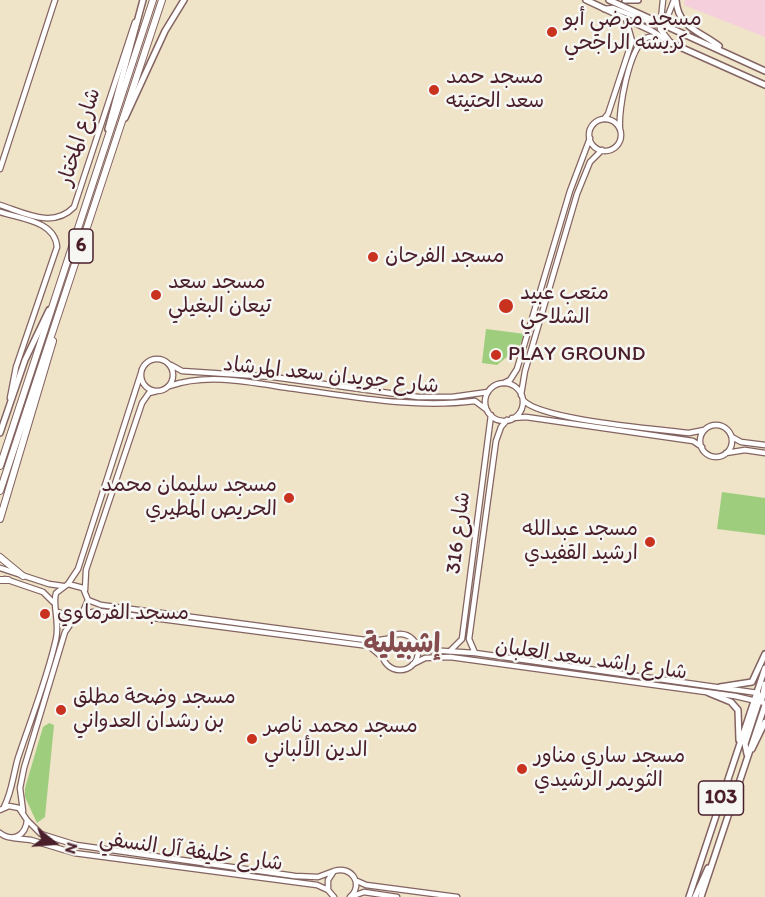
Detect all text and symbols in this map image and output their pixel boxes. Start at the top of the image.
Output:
place label: مسجد مرضي أبو كريشه الراجحي [564,7,702,57]
marker: مسجد مرضي أبو كريشه الراجحي [545,25,559,39]
place label: مسجد حمد سعد الحتيته [446,65,544,115]
marker: مسجد حمد سعد الحتيته [427,83,441,97]
street label: شارع المختار [53,85,107,189]
road number: 6 [69,229,93,263]
place label: مسجد الفرحان [385,244,504,270]
marker: مسجد الفرحان [366,250,380,264]
place label: مسجد سعد تيعان البغيلي [168,270,271,320]
place label: متعب عبيد الشلاحي [520,281,609,331]
marker: مسجد سعد تيعان البغيلي [149,288,163,302]
marker: متعب عبيد الشلاحي [497,297,515,315]
place label: PLAY GROUND [508,342,645,368]
marker: PLAY GROUND [489,348,503,362]
street label: شارع جويدان سعد المرشاد [222,352,440,400]
place label: مسجد سليمان محمد الحريص المطيري [102,473,277,523]
marker: مسجد سليمان محمد الحريص المطيري [282,491,296,505]
street label: شارع 316 [441,491,477,575]
place label: مسجد عبدالله ارشيد القفيدي [522,517,638,567]
marker: مسجد عبدالله ارشيد القفيدي [643,535,657,549]
place label: مسجد الفرماوي [57,601,189,627]
marker: مسجد الفرماوي [38,607,52,621]
district label: إشبيلية [364,629,440,661]
street label: شارع راشد سعد العلبان [493,634,689,686]
place label: مسجد وضحة مطلق بن رشدان العدواني [73,685,236,735]
marker: مسجد وضحة مطلق بن رشدان العدواني [54,703,68,717]
place label: مسجد محمد ناصر الدين الألباني [264,714,418,764]
marker: مسجد محمد ناصر الدين الألباني [245,732,259,746]
place label: مسجد ساري مناور الثويمر الرشيدي [534,744,685,794]
marker: مسجد ساري مناور الثويمر الرشيدي [515,762,529,776]
road number: 103 [698,781,744,815]
north arrow [24,813,84,873]
street label: شارع خليفة آل النسفي [98,827,284,877]
text: N [61,840,82,856]

